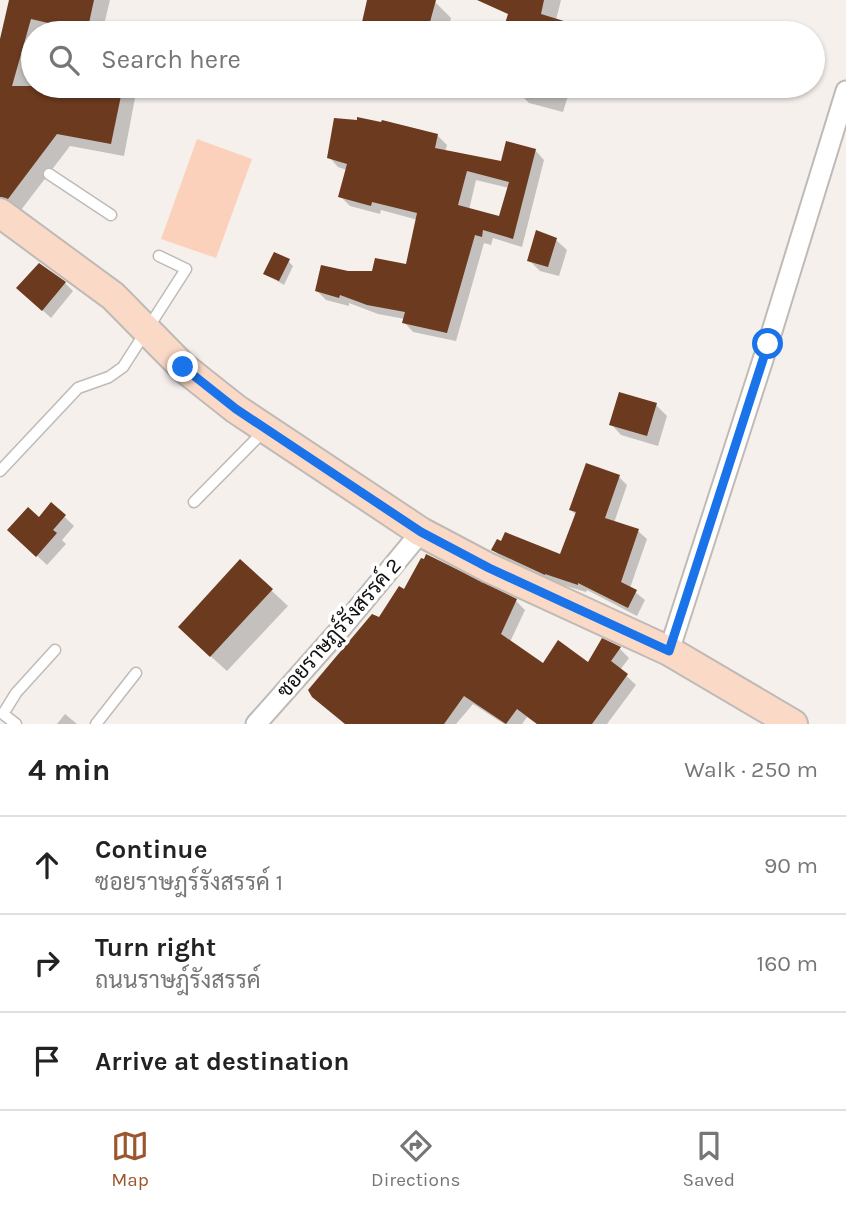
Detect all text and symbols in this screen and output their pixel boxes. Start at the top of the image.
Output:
search box [21,21,825,98]
icon: search [45,41,83,79]
text: Search here [101,44,241,75]
route start [752,328,783,359]
route end [167,351,198,382]
street label: ซอยราษฎร์รังสรรค์ 2 [270,552,408,704]
text: 4 min [28,752,110,788]
text: Walk · 250 m [684,756,818,783]
text: Continue [95,834,207,865]
icon: ahead [28,846,66,884]
text: 90 m [764,852,818,879]
text: ซอยราษฎร์รังสรรค์ 1 [95,869,283,896]
text: Turn right [95,932,216,963]
icon: right [28,944,66,982]
text: 160 m [757,950,818,977]
text: ถนนราษฎ์รังสรรค์ [95,967,261,994]
icon: arrive [28,1042,66,1080]
text: Arrive at destination [95,1046,349,1077]
tab: Map [111,1127,149,1191]
tab: Directions [371,1127,460,1191]
tab: Saved [682,1127,735,1191]

